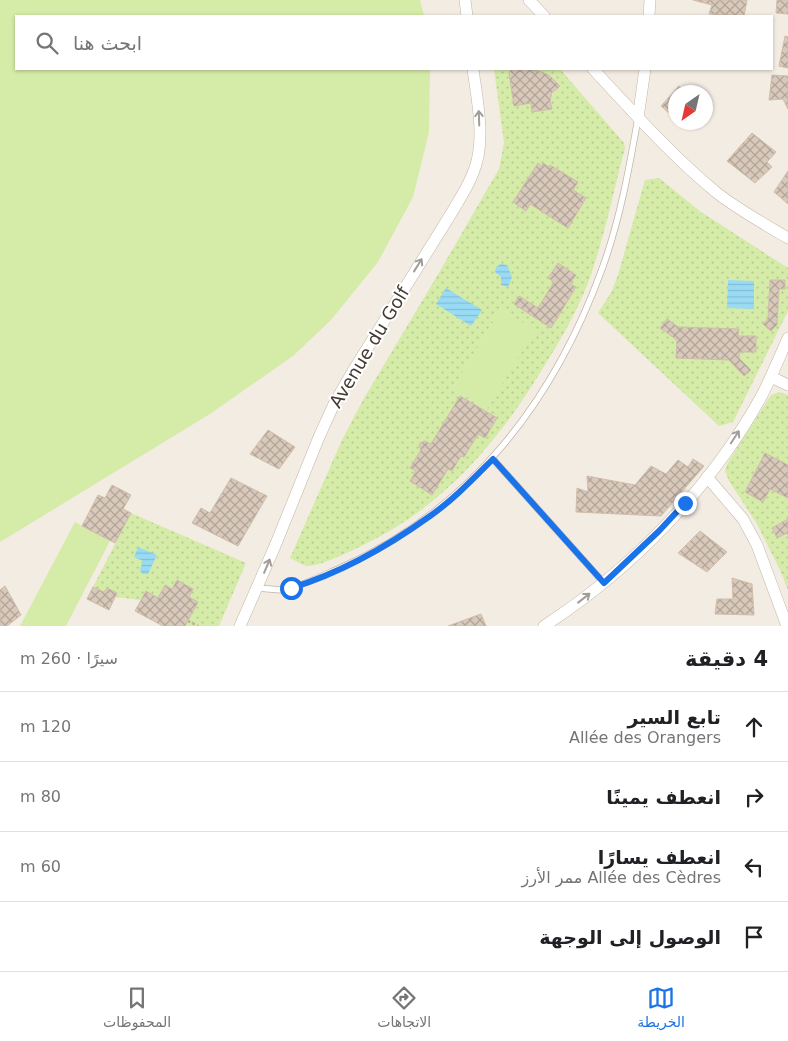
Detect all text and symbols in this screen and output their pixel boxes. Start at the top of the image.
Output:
search box [15,15,773,70]
icon: search [33,29,61,57]
text: ابحث هنا [73,32,142,54]
north arrow [668,85,713,130]
one-way arrow [474,111,483,127]
one-way arrow [414,259,424,273]
street label: Avenue du Golf [325,282,414,411]
one-way arrow [730,431,740,445]
route end [674,492,697,515]
one-way arrow [262,559,272,574]
route start [280,577,303,600]
one-way arrow [577,593,590,604]
text: 4 دقيقة [685,647,768,671]
text: سيرًا · 260 m [20,649,118,668]
text: تابع السير [627,706,721,728]
icon: ahead [740,713,768,741]
text: 120 m [20,717,71,736]
text: Allée des Orangers [569,728,721,747]
icon: right [740,783,768,811]
text: انعطف يمينًا [606,786,721,808]
text: 80 m [20,787,61,806]
text: انعطف يسارًا [598,846,721,868]
icon: left [740,853,768,881]
text: 60 m [20,857,61,876]
text: Allée des Cèdres ممر الأرز [522,868,721,887]
icon: arrive [740,923,768,951]
text: الوصول إلى الوجهة [539,926,721,948]
tab: المحفوظات [103,984,171,1030]
tab: الاتجاهات [377,984,431,1030]
tab: الخريطة [637,984,685,1030]

